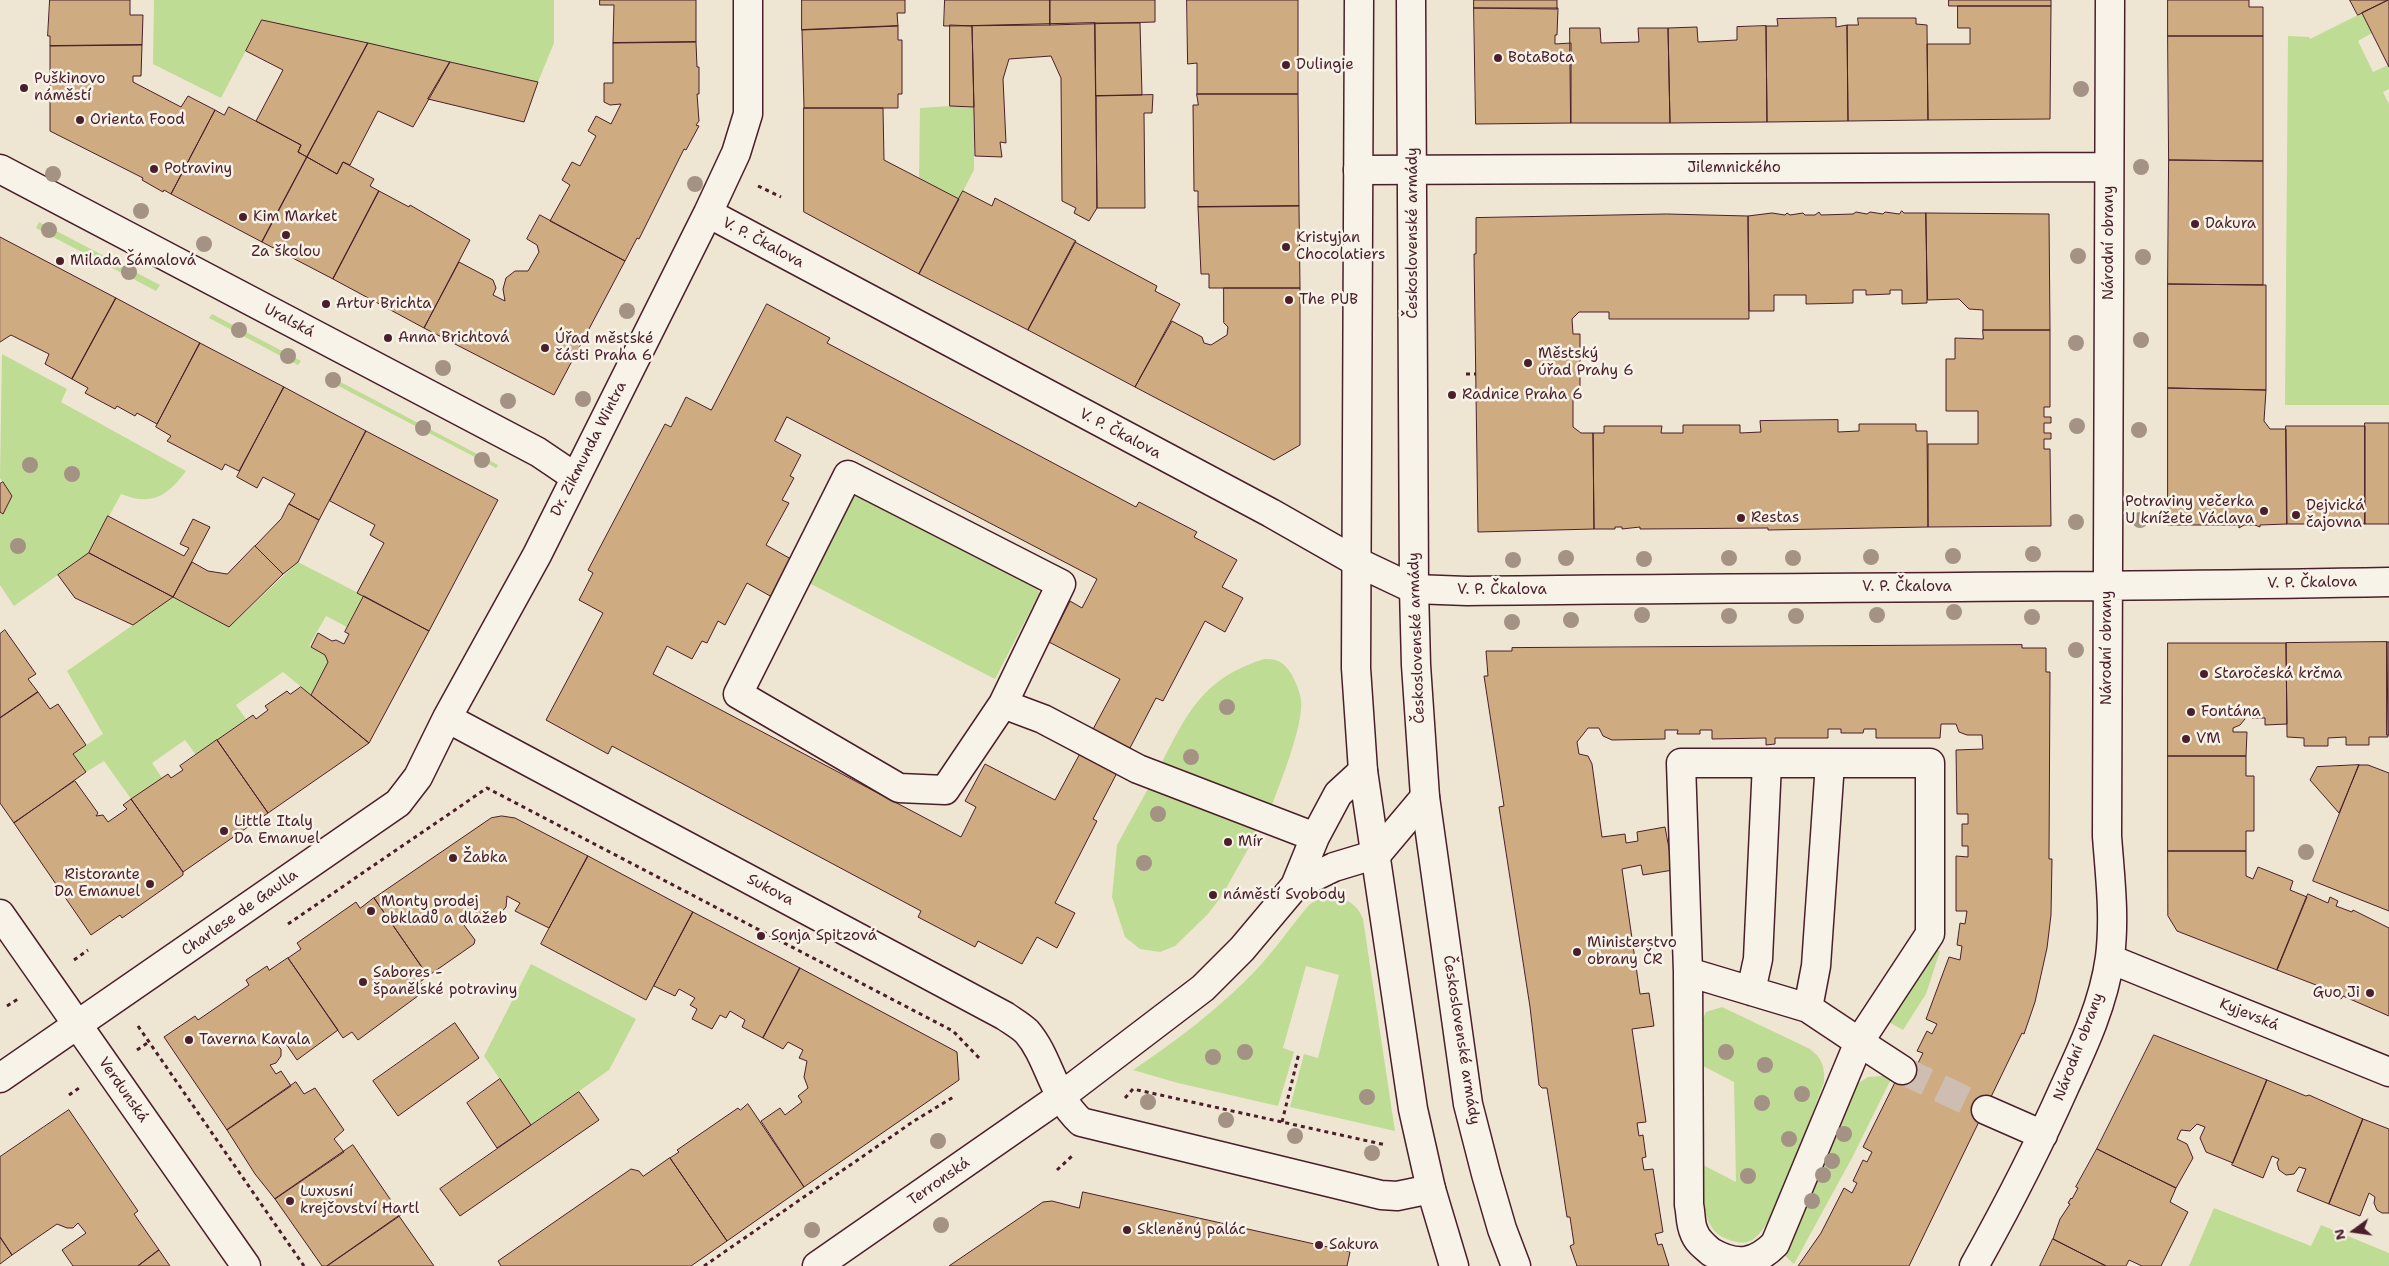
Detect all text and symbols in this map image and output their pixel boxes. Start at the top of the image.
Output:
place label: BotaBota [1508,49,1574,67]
marker: BotaBota [1492,52,1504,64]
place label: Dulingie [1296,56,1354,74]
marker: Dulingie [1280,59,1292,71]
place label: Puškinovo náměstí [34,70,105,105]
marker: Puškinovo náměstí [18,82,30,94]
place label: Orienta Food [90,111,185,129]
marker: Orienta Food [74,114,86,126]
street label: Československé armády [1404,147,1422,319]
street label: Jilemnického [1687,159,1781,177]
place label: Potraviny [164,160,232,178]
marker: Potraviny [148,163,160,175]
street label: Národní obrany [2100,186,2118,300]
place label: Kim Market [253,208,338,226]
marker: Kim Market [237,211,249,223]
street label: V. P. Čkalova [719,214,807,272]
place label: Dakura [2205,215,2256,233]
marker: Dakura [2189,218,2201,230]
marker: Za školou [280,229,292,241]
place label: Kristyjan Chocolatiers [1296,229,1385,264]
marker: Kristyjan Chocolatiers [1280,241,1292,253]
place label: Za školou [251,243,321,261]
place label: Milada Šámalová [70,252,196,270]
marker: Milada Šámalová [54,255,66,267]
place label: The PUB [1299,291,1358,309]
marker: The PUB [1283,294,1295,306]
place label: Artur Brichta [336,295,432,313]
marker: Artur Brichta [320,298,332,310]
street label: Uralská [261,300,317,342]
place label: Anna Brichtová [398,329,509,347]
place label: Úřad městské části Praha 6 [555,330,653,365]
marker: Anna Brichtová [382,332,394,344]
marker: Úřad městské části Praha 6 [539,342,551,354]
place label: Městský úřad Prahy 6 [1538,345,1634,380]
marker: Městský úřad Prahy 6 [1522,357,1534,369]
street label: Dr. Zikmunda Wintra [547,379,631,519]
place label: Radnice Praha 6 [1462,386,1583,404]
marker: Radnice Praha 6 [1446,389,1458,401]
street label: V. P. Čkalova [1076,405,1164,463]
place label: Potraviny večerka U knížete Václava [2125,493,2254,528]
place label: Dejvická čajovna [2306,497,2365,532]
marker: Potraviny večerka U knížete Václava [2258,505,2270,517]
place label: Restas [1751,509,1799,527]
marker: Dejvická čajovna [2290,509,2302,521]
marker: Restas [1735,512,1747,524]
street label: Československé armády [1405,552,1429,724]
street label: V. P. Čkalova [2267,573,2357,593]
street label: V. P. Čkalova [1862,578,1952,596]
street label: V. P. Čkalova [1457,581,1547,599]
street label: Národní obrany [2098,591,2116,705]
place label: Staročeská krčma [2214,665,2342,683]
marker: Staročeská krčma [2198,668,2210,680]
place label: Fontána [2201,703,2261,721]
marker: Fontána [2185,706,2197,718]
place label: VM [2196,730,2221,748]
marker: VM [2180,733,2192,745]
place label: Little Italy Da Emanuel [234,813,320,848]
marker: Little Italy Da Emanuel [218,825,230,837]
place label: Mír [1238,833,1263,851]
marker: Mír [1222,836,1234,848]
place label: Žabka [463,849,507,867]
marker: Žabka [447,852,459,864]
place label: Ristorante Da Emanuel [54,866,140,901]
street label: Charlese de Gaulla [178,866,302,960]
street label: Sukova [744,870,796,910]
marker: Ristorante Da Emanuel [144,878,156,890]
place label: náměstí Svobody [1223,886,1346,904]
marker: náměstí Svobody [1207,889,1219,901]
place label: Monty prodej obkladů a dlažeb [381,893,507,928]
marker: Monty prodej obkladů a dlažeb [365,905,377,917]
place label: Sonja Spitzová [771,927,877,945]
marker: Sonja Spitzová [755,930,767,942]
place label: Ministerstvo obrany ČR [1587,934,1677,969]
marker: Ministerstvo obrany ČR [1571,946,1583,958]
street label: Československé armády [1439,954,1483,1126]
place label: Sabores - španělské potraviny [373,964,517,999]
marker: Sabores - španělské potraviny [357,976,369,988]
place label: Guo Ji [2313,984,2360,1002]
marker: Guo Ji [2364,987,2376,999]
street label: Národní obrany [2050,990,2108,1104]
street label: Kyjevská [2217,995,2281,1035]
place label: Taverna Kavala [199,1031,310,1049]
marker: Taverna Kavala [183,1034,195,1046]
street label: Verdunská [94,1054,152,1126]
street label: Terronská [905,1154,973,1210]
place label: Luxusní krejčovství Hartl [300,1183,419,1218]
marker: Luxusní krejčovství Hartl [284,1195,296,1207]
north arrow [2329,1206,2379,1256]
place label: Skleněný palác [1137,1221,1246,1239]
marker: Skleněný palác [1121,1224,1133,1236]
text: N [2329,1227,2350,1242]
place label: Sakura [1329,1236,1379,1254]
marker: Sakura [1313,1239,1325,1251]

